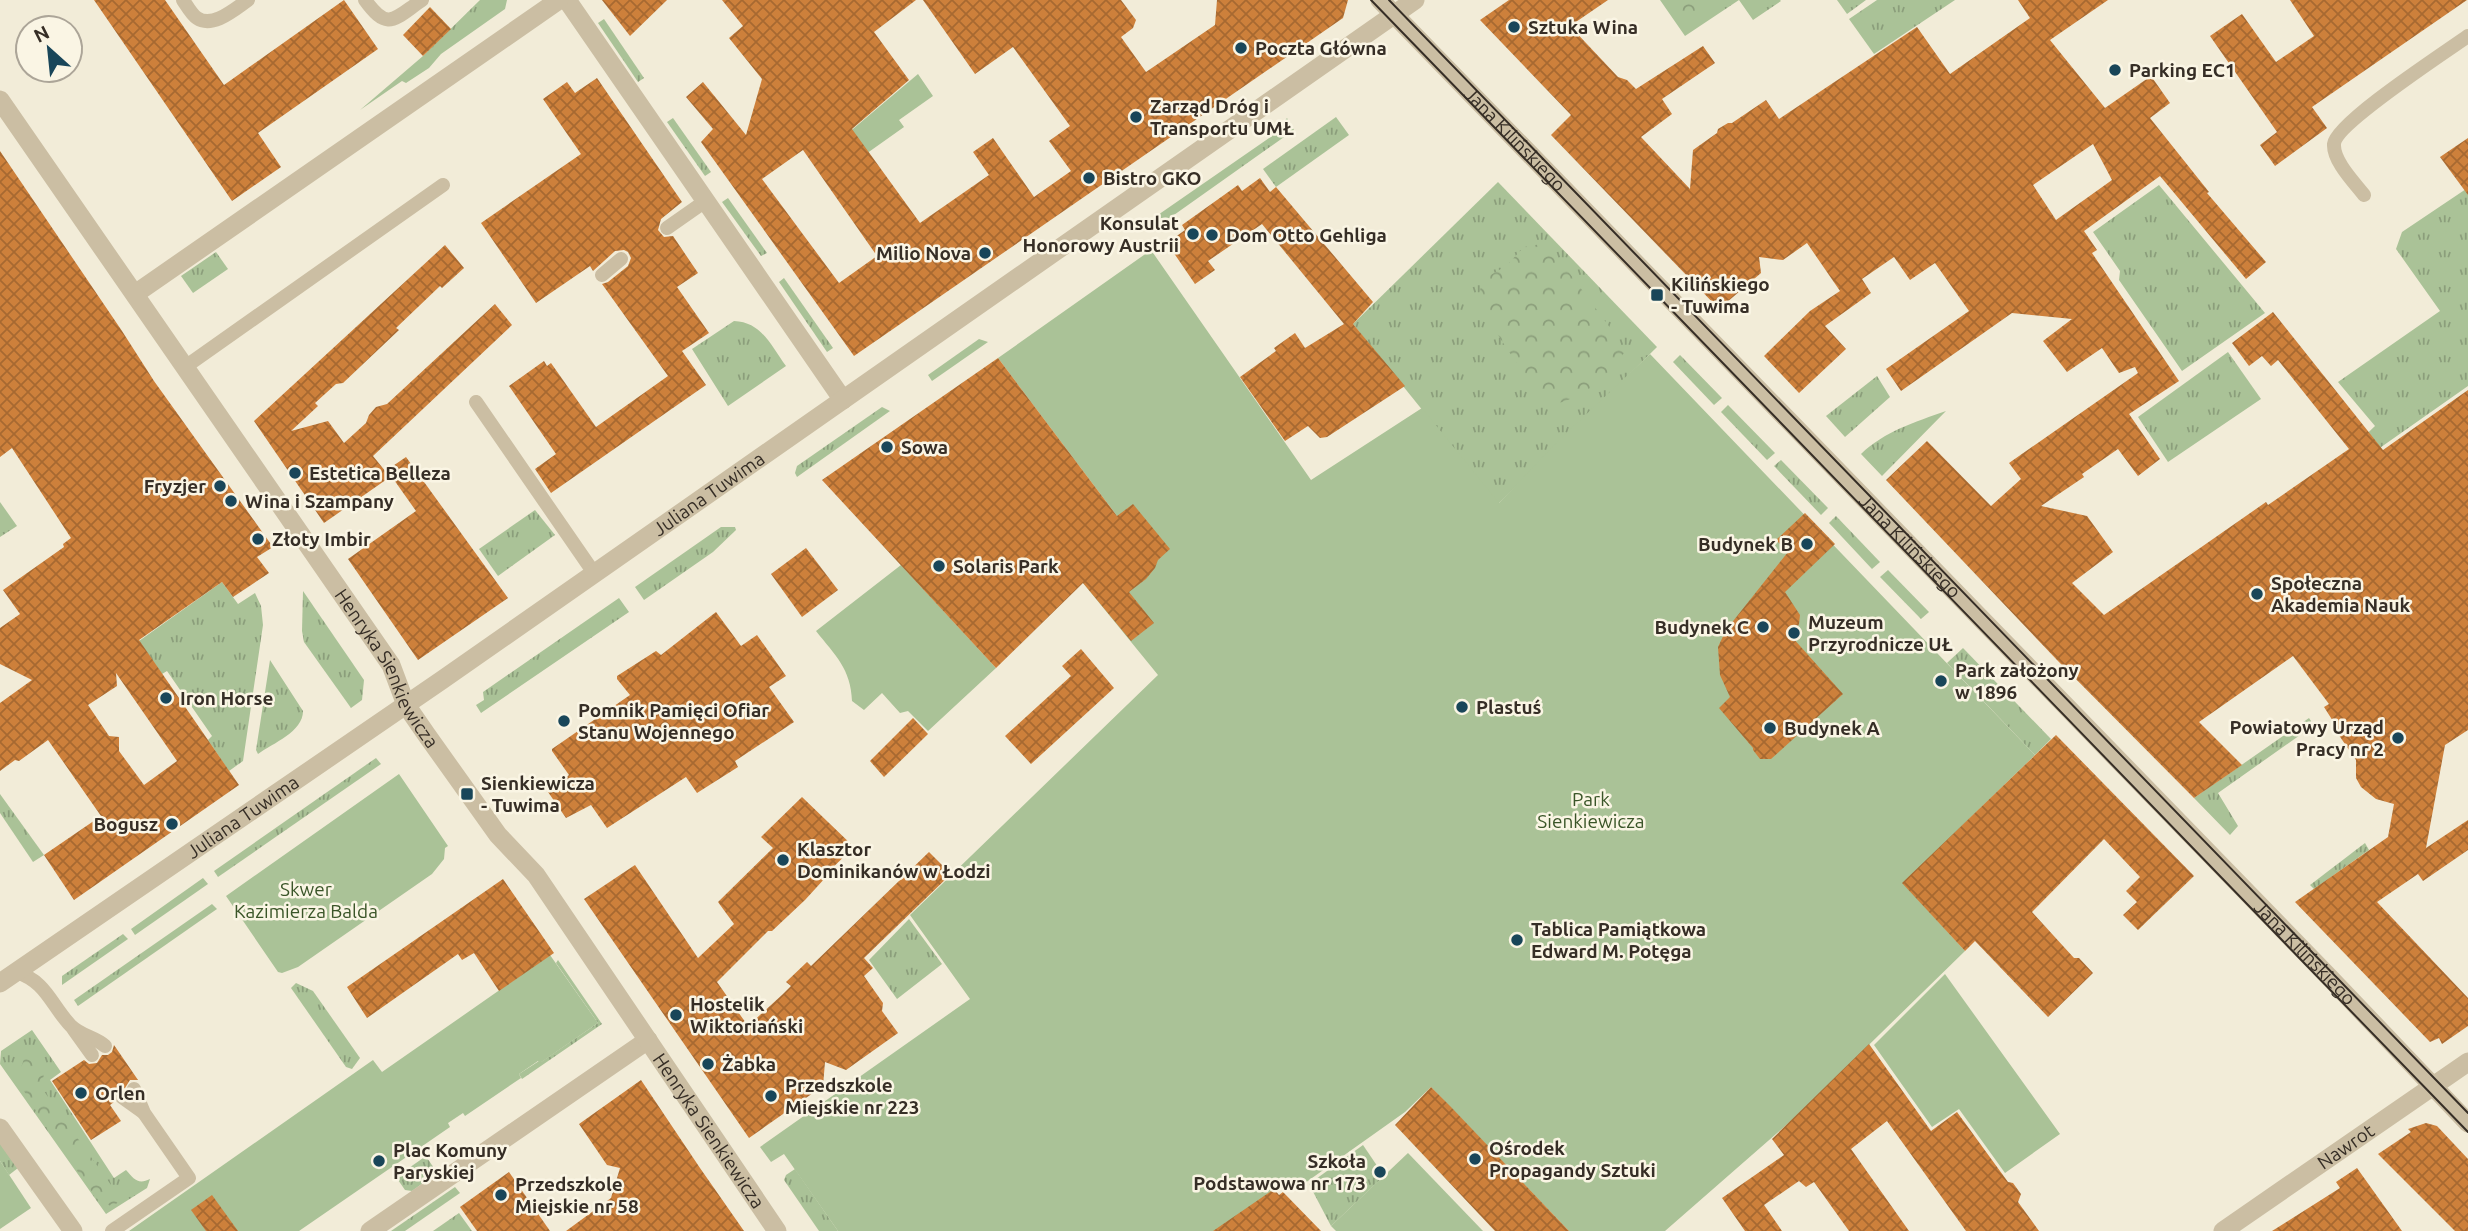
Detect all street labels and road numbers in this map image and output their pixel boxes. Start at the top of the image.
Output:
street label: Jana Kilińskiego [1460,83,1571,196]
street label: Juliana Tuwima [648,447,769,540]
street label: Jana Kilińskiego [1855,489,1966,602]
street label: Henryka Sienkiewicza [331,584,443,752]
street label: Juliana Tuwima [182,771,303,863]
street label: Jana Kilińskiego [2250,896,2361,1009]
street label: Henryka Sienkiewicza [649,1049,769,1212]
street label: Nawrot [2313,1119,2379,1174]

